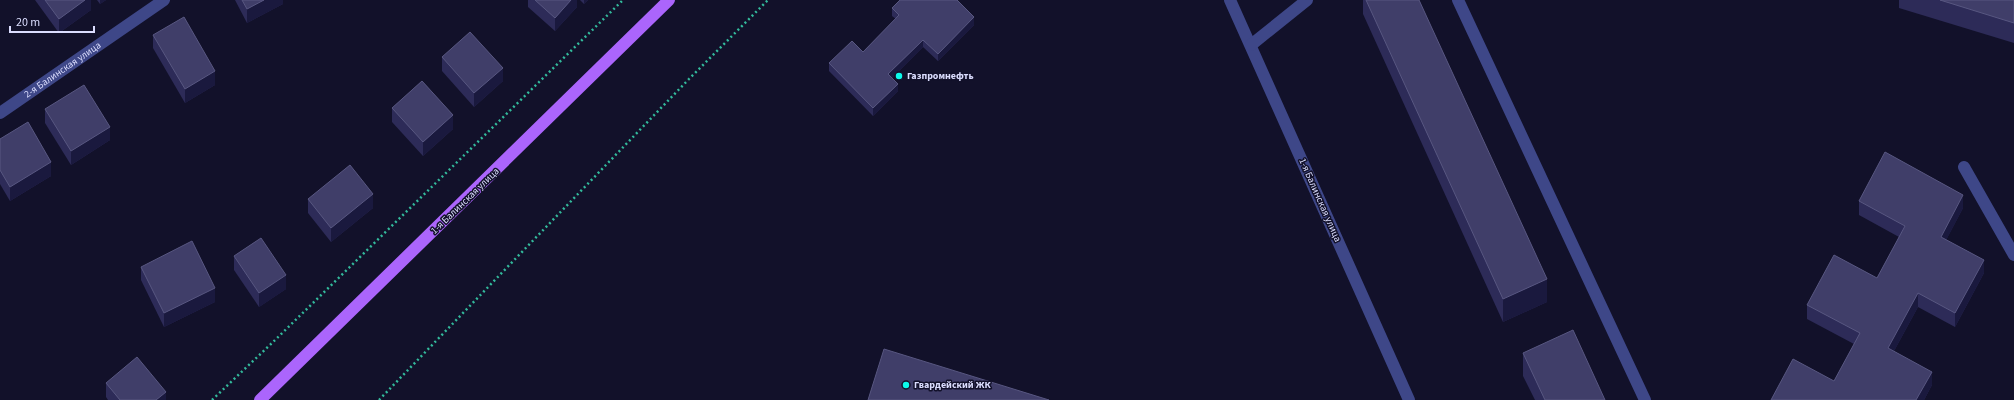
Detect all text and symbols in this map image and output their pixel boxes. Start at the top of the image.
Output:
scale bar [10,8,94,34]
text: 20 m [16,14,40,31]
street label: 2-я Балинская улица [21,38,104,101]
place label: Газпромнефть [907,69,974,83]
marker: Газпромнефть [894,71,904,81]
street label: 1-я Балинская улица [1295,156,1345,244]
street label: 1-я Балинская улица [428,165,502,237]
place label: Гвардейский ЖК [914,378,991,392]
marker: Гвардейский ЖК [901,380,911,390]

